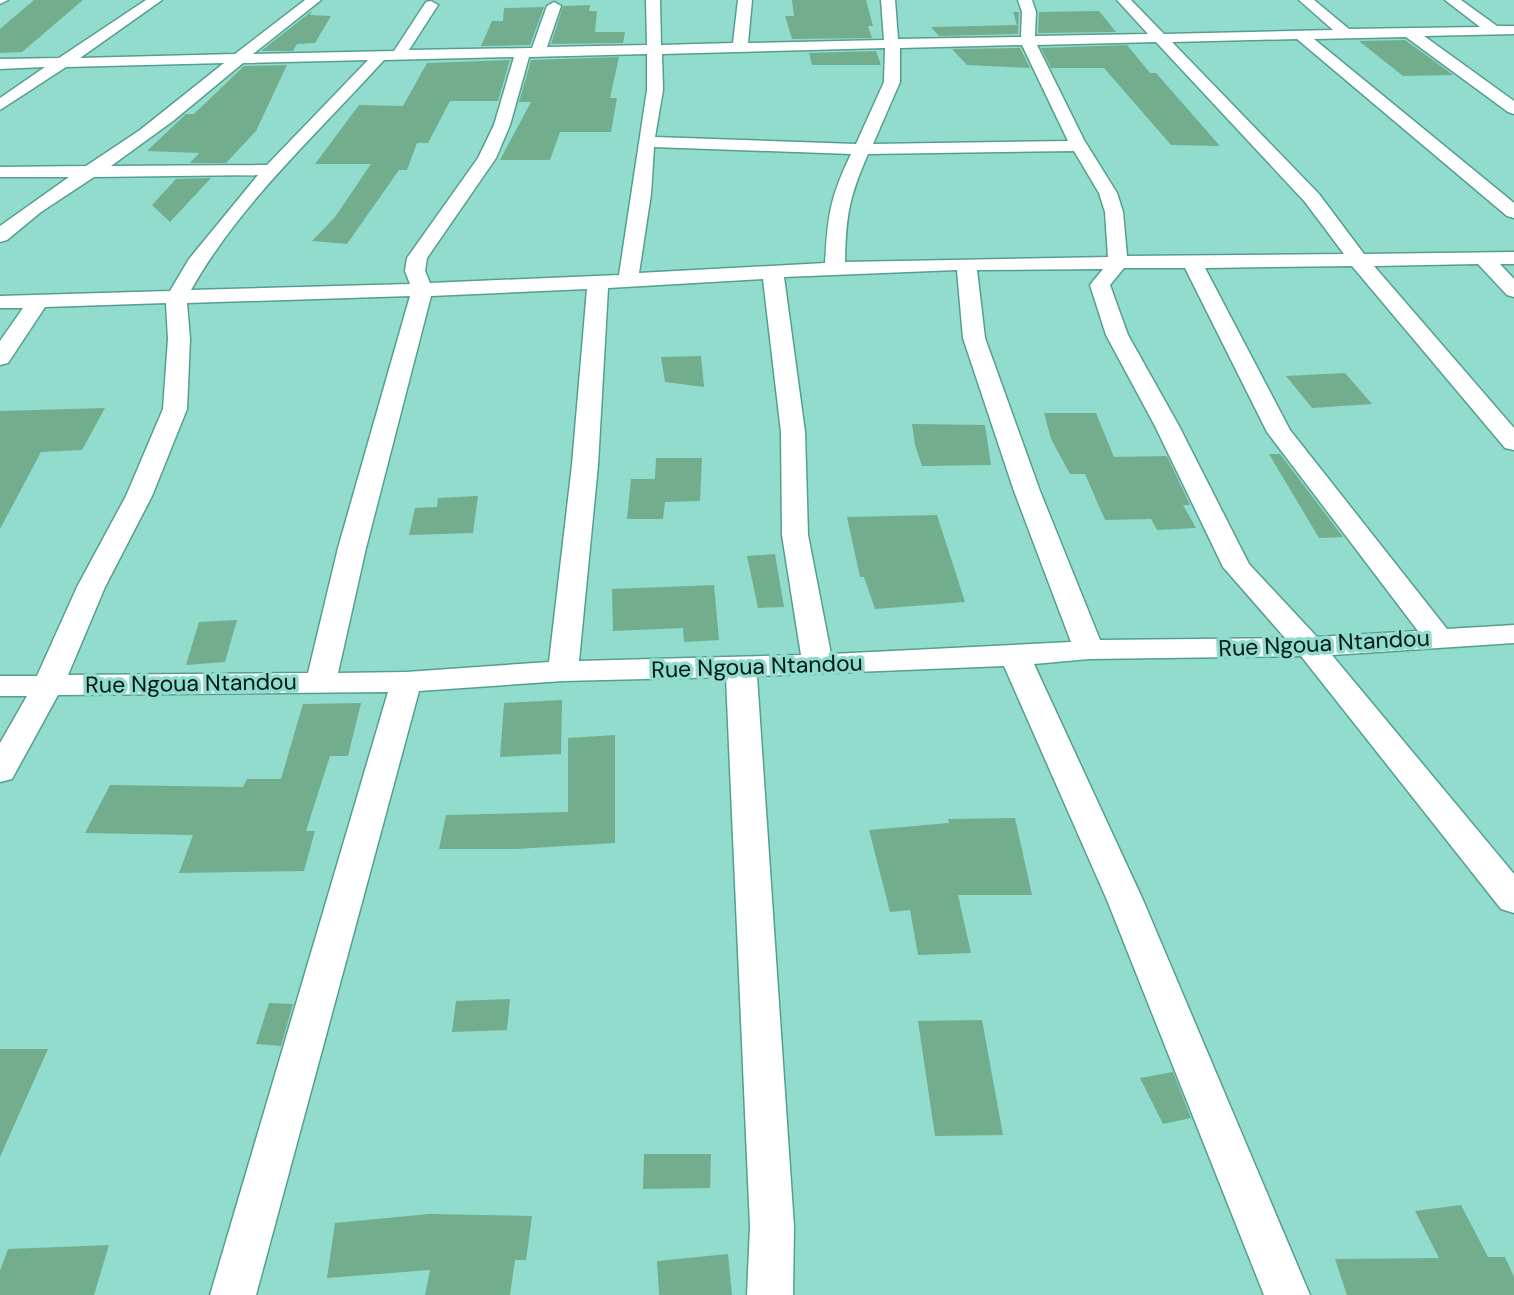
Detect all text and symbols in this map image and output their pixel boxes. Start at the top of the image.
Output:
street label: Rue Ngoua Ntandou [1218,622,1430,664]
street label: Rue Ngoua Ntandou [651,647,863,685]
street label: Rue Ngoua Ntandou [85,666,297,700]

